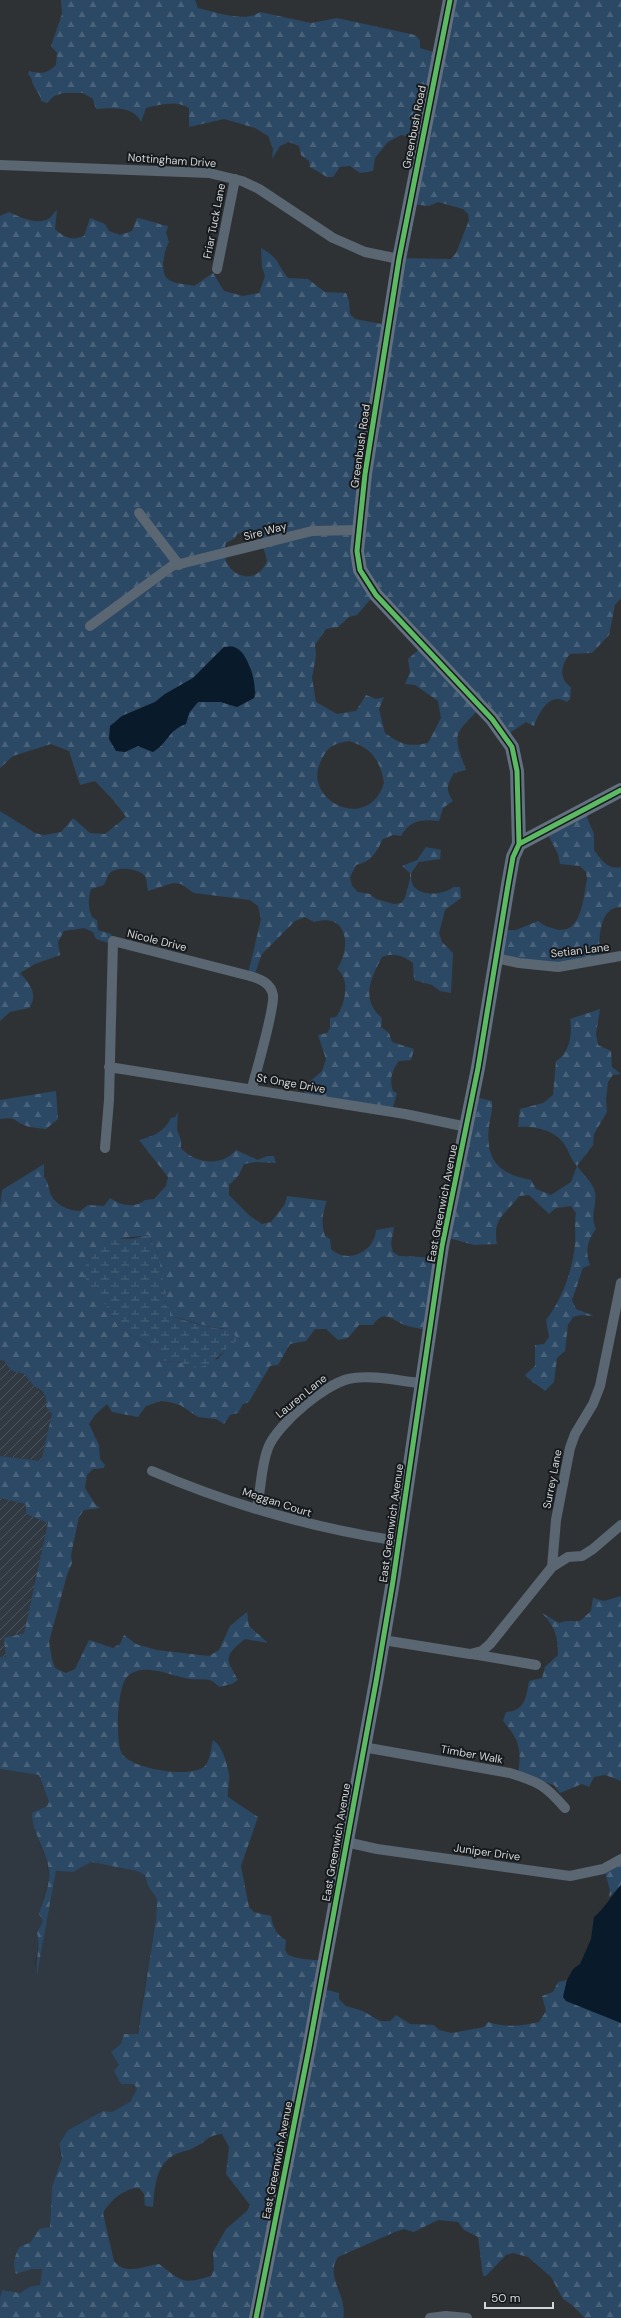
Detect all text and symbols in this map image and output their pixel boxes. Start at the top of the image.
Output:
street label: Greenbush Road [399,84,429,170]
street label: Nottingham Drive [127,150,217,170]
street label: Friar Tuck Lane [200,182,228,260]
street label: Greenbush Road [347,403,373,489]
street label: Sire Way [242,519,288,543]
street label: Nicole Drive [126,926,188,954]
street label: Setian Lane [550,939,610,961]
street label: St Onge Drive [256,1070,326,1096]
street label: East Greenwich Avenue [424,1143,460,1263]
street label: Lauren Lane [273,1371,329,1421]
street label: Surrey Lane [539,1448,565,1510]
street label: East Greenwich Avenue [376,1463,406,1583]
street label: Meggan Court [241,1484,313,1520]
street label: Timber Walk [440,1742,505,1766]
street label: East Greenwich Avenue [319,1782,353,1902]
street label: Juniper Drive [453,1840,521,1864]
street label: East Greenwich Avenue [259,2100,295,2220]
scale bar [485,2284,553,2310]
text: 50 m [491,2290,520,2306]

